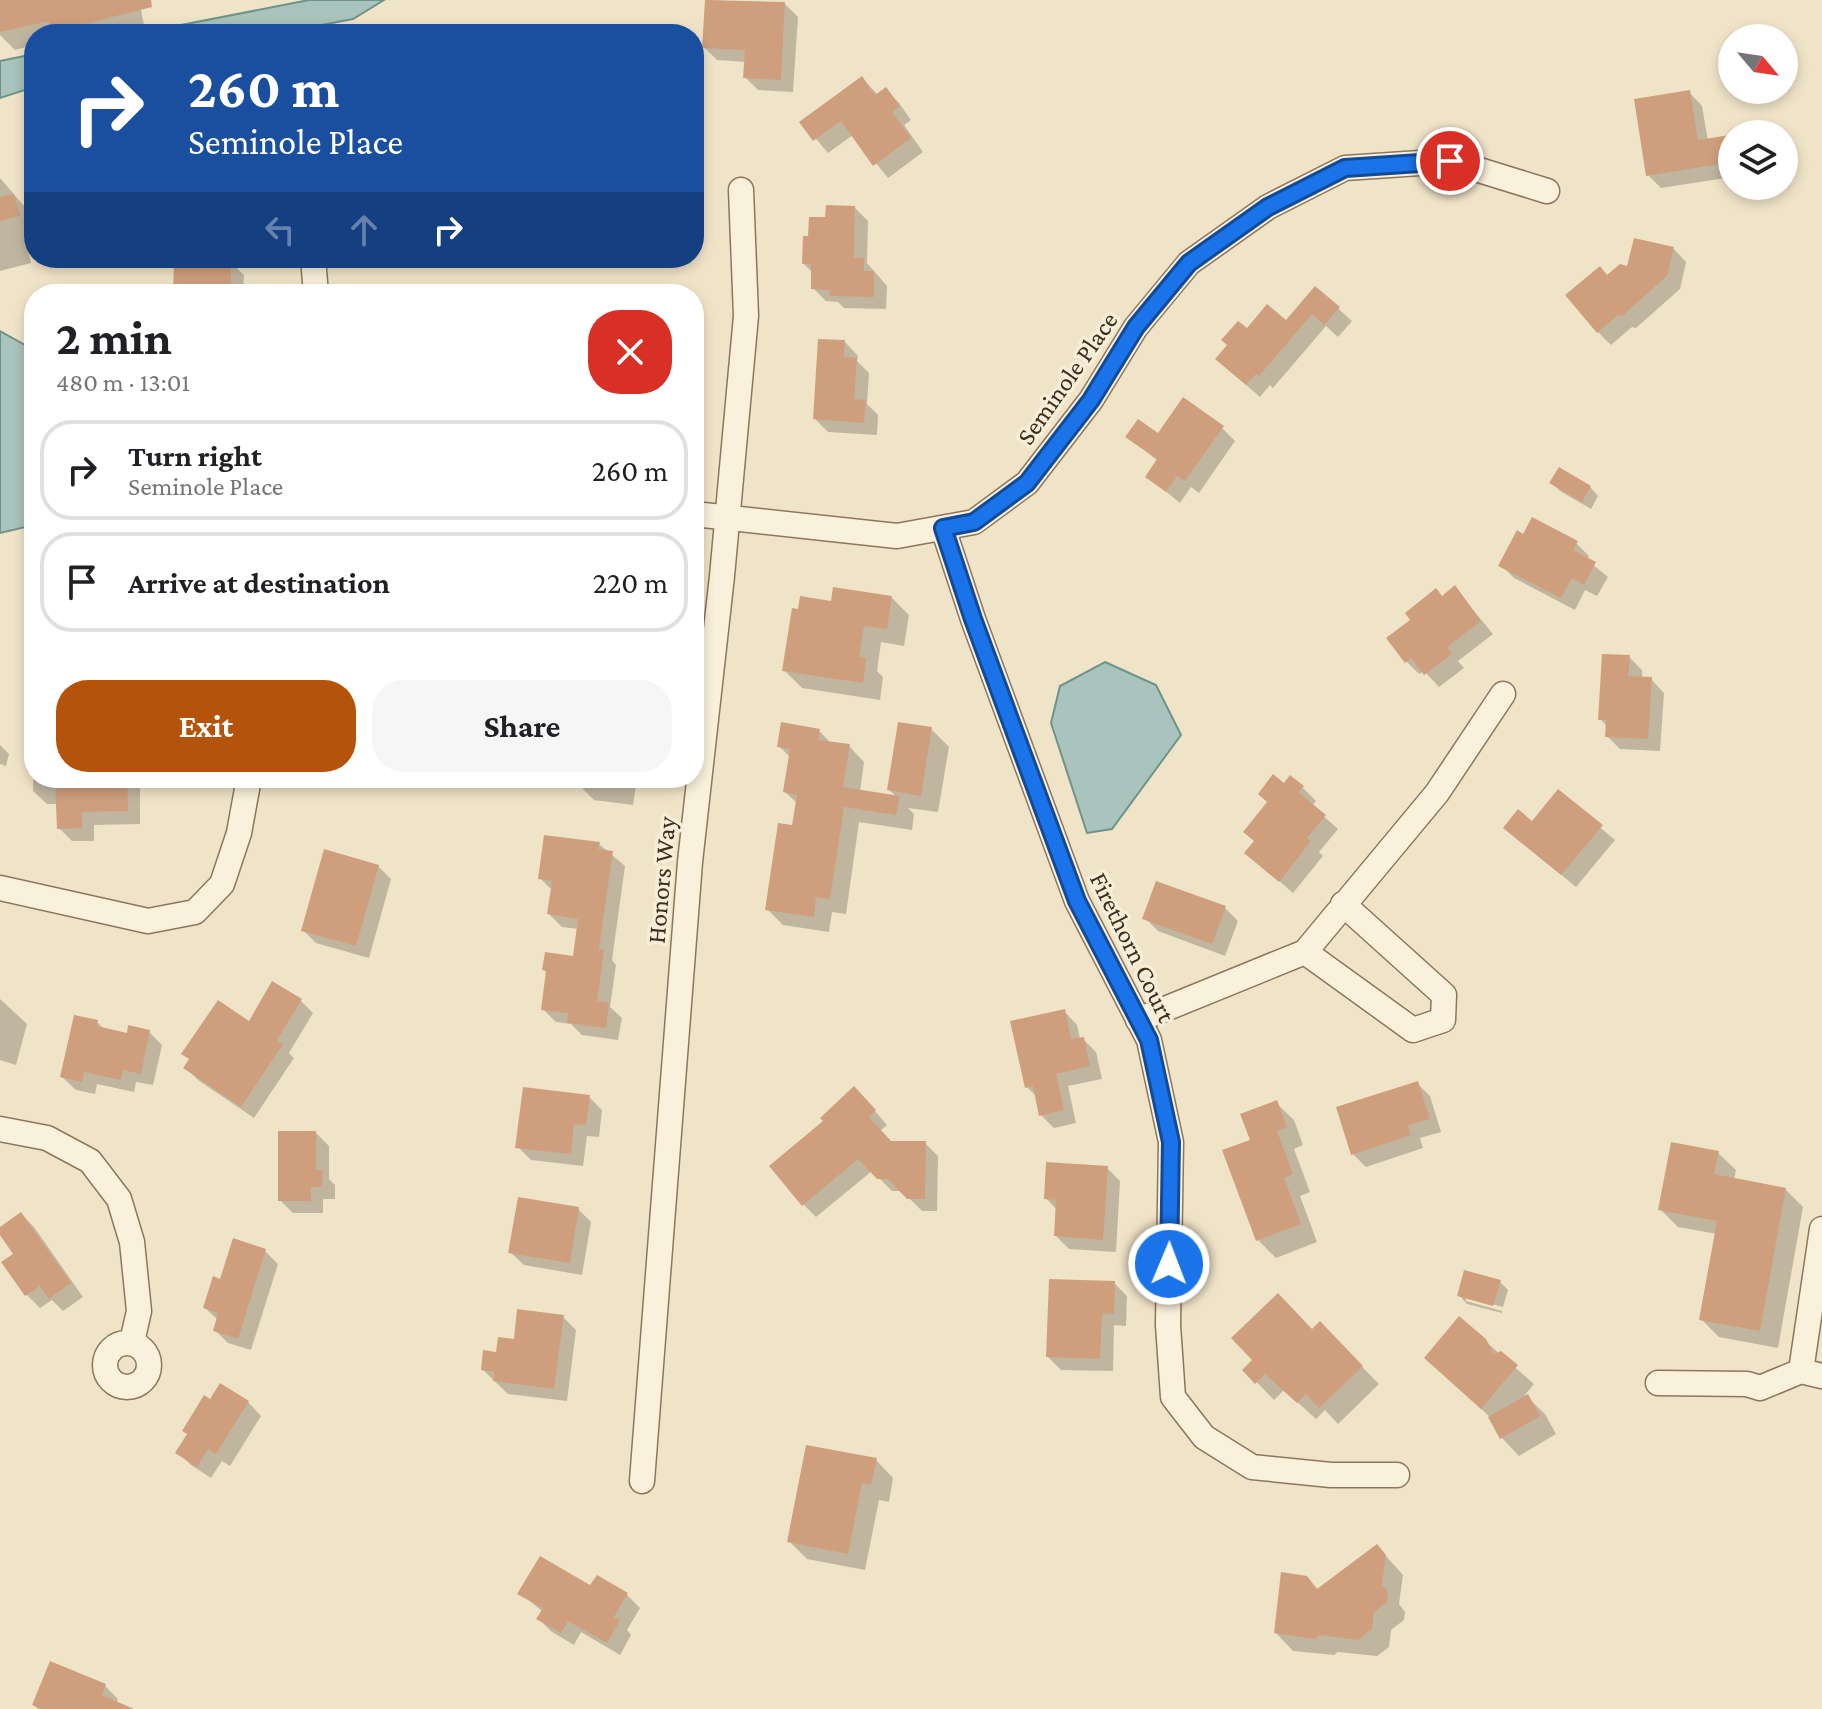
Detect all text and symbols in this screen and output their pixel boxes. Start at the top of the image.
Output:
north arrow [1718,24,1798,104]
map controls [1718,24,1798,200]
icon: right [56,56,160,160]
text: 260 m [188,57,339,119]
button: layers [1718,120,1798,200]
text: Seminole Place [188,122,403,162]
pin [1416,127,1484,195]
icon: arrive [1428,139,1472,183]
icon: left [258,208,302,252]
icon: ahead [342,208,386,252]
icon: right [426,208,470,252]
street label: Seminole Place [1011,306,1124,450]
button: close [588,310,672,394]
text: 2 min [56,311,172,364]
text: 480 m · 13:01 [56,368,190,397]
text: Turn right [128,439,262,472]
icon: right [60,448,104,492]
text: 260 m [592,454,668,487]
text: Seminole Place [128,472,283,501]
icon: arrive [60,560,104,604]
text: Arrive at destination [128,566,390,599]
text: 220 m [593,566,668,599]
button: Exit [56,680,356,772]
button: Share [372,680,672,772]
street label: Honors Way [641,814,682,945]
street label: Firethorn Court [1084,868,1181,1027]
position arrow [1127,1222,1211,1306]

